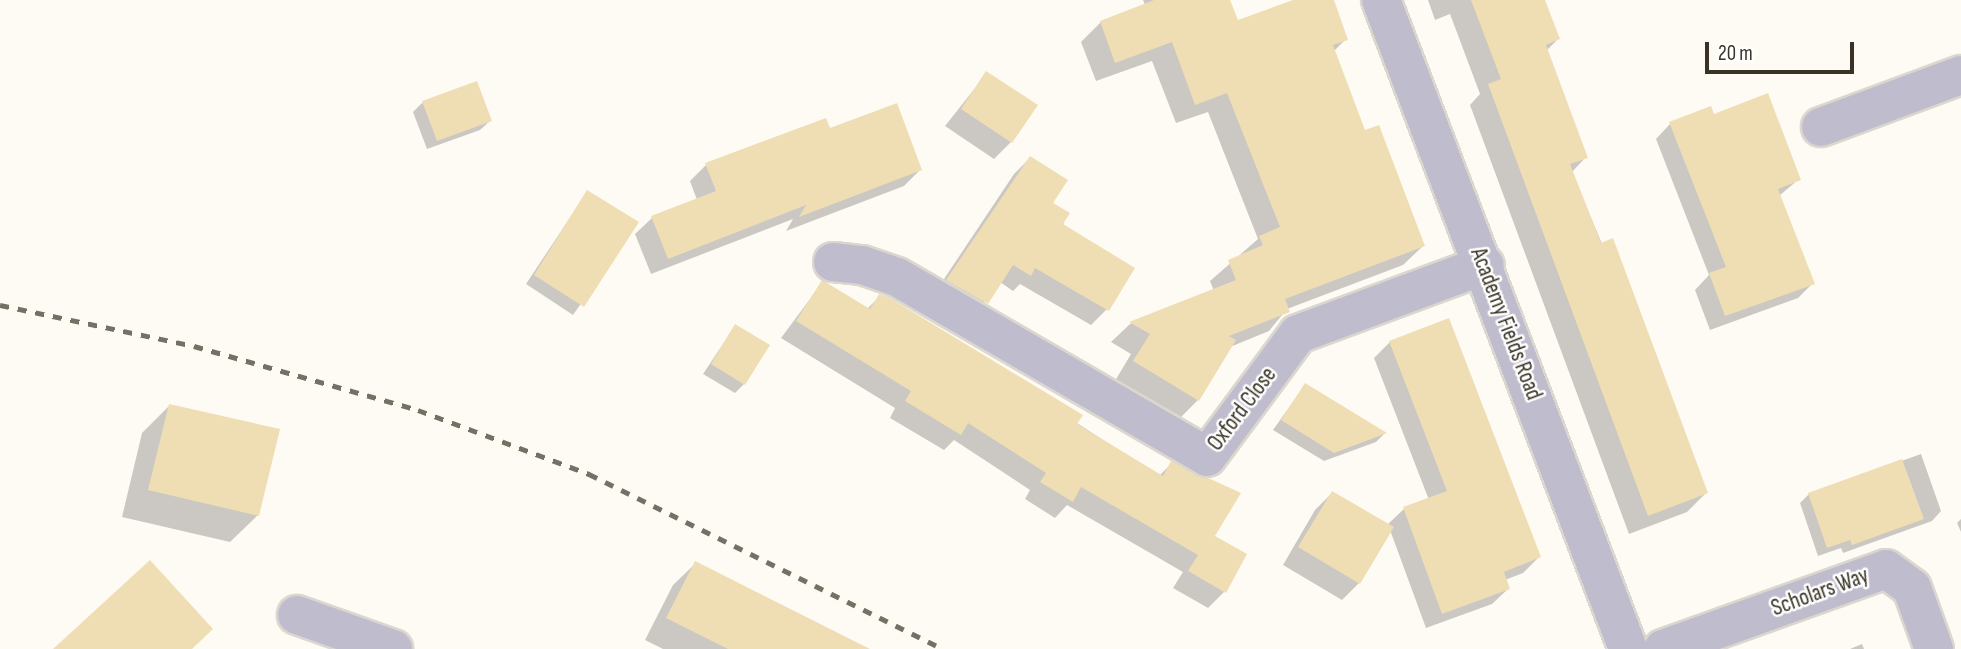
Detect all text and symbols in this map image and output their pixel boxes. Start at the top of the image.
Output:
scale bar [1709,28,1858,72]
text: 20 m [1718,41,1753,66]
street label: Academy Fields Road [1464,244,1548,404]
street label: Oxford Close [1202,362,1282,456]
street label: Scholars Way [1768,562,1872,622]

